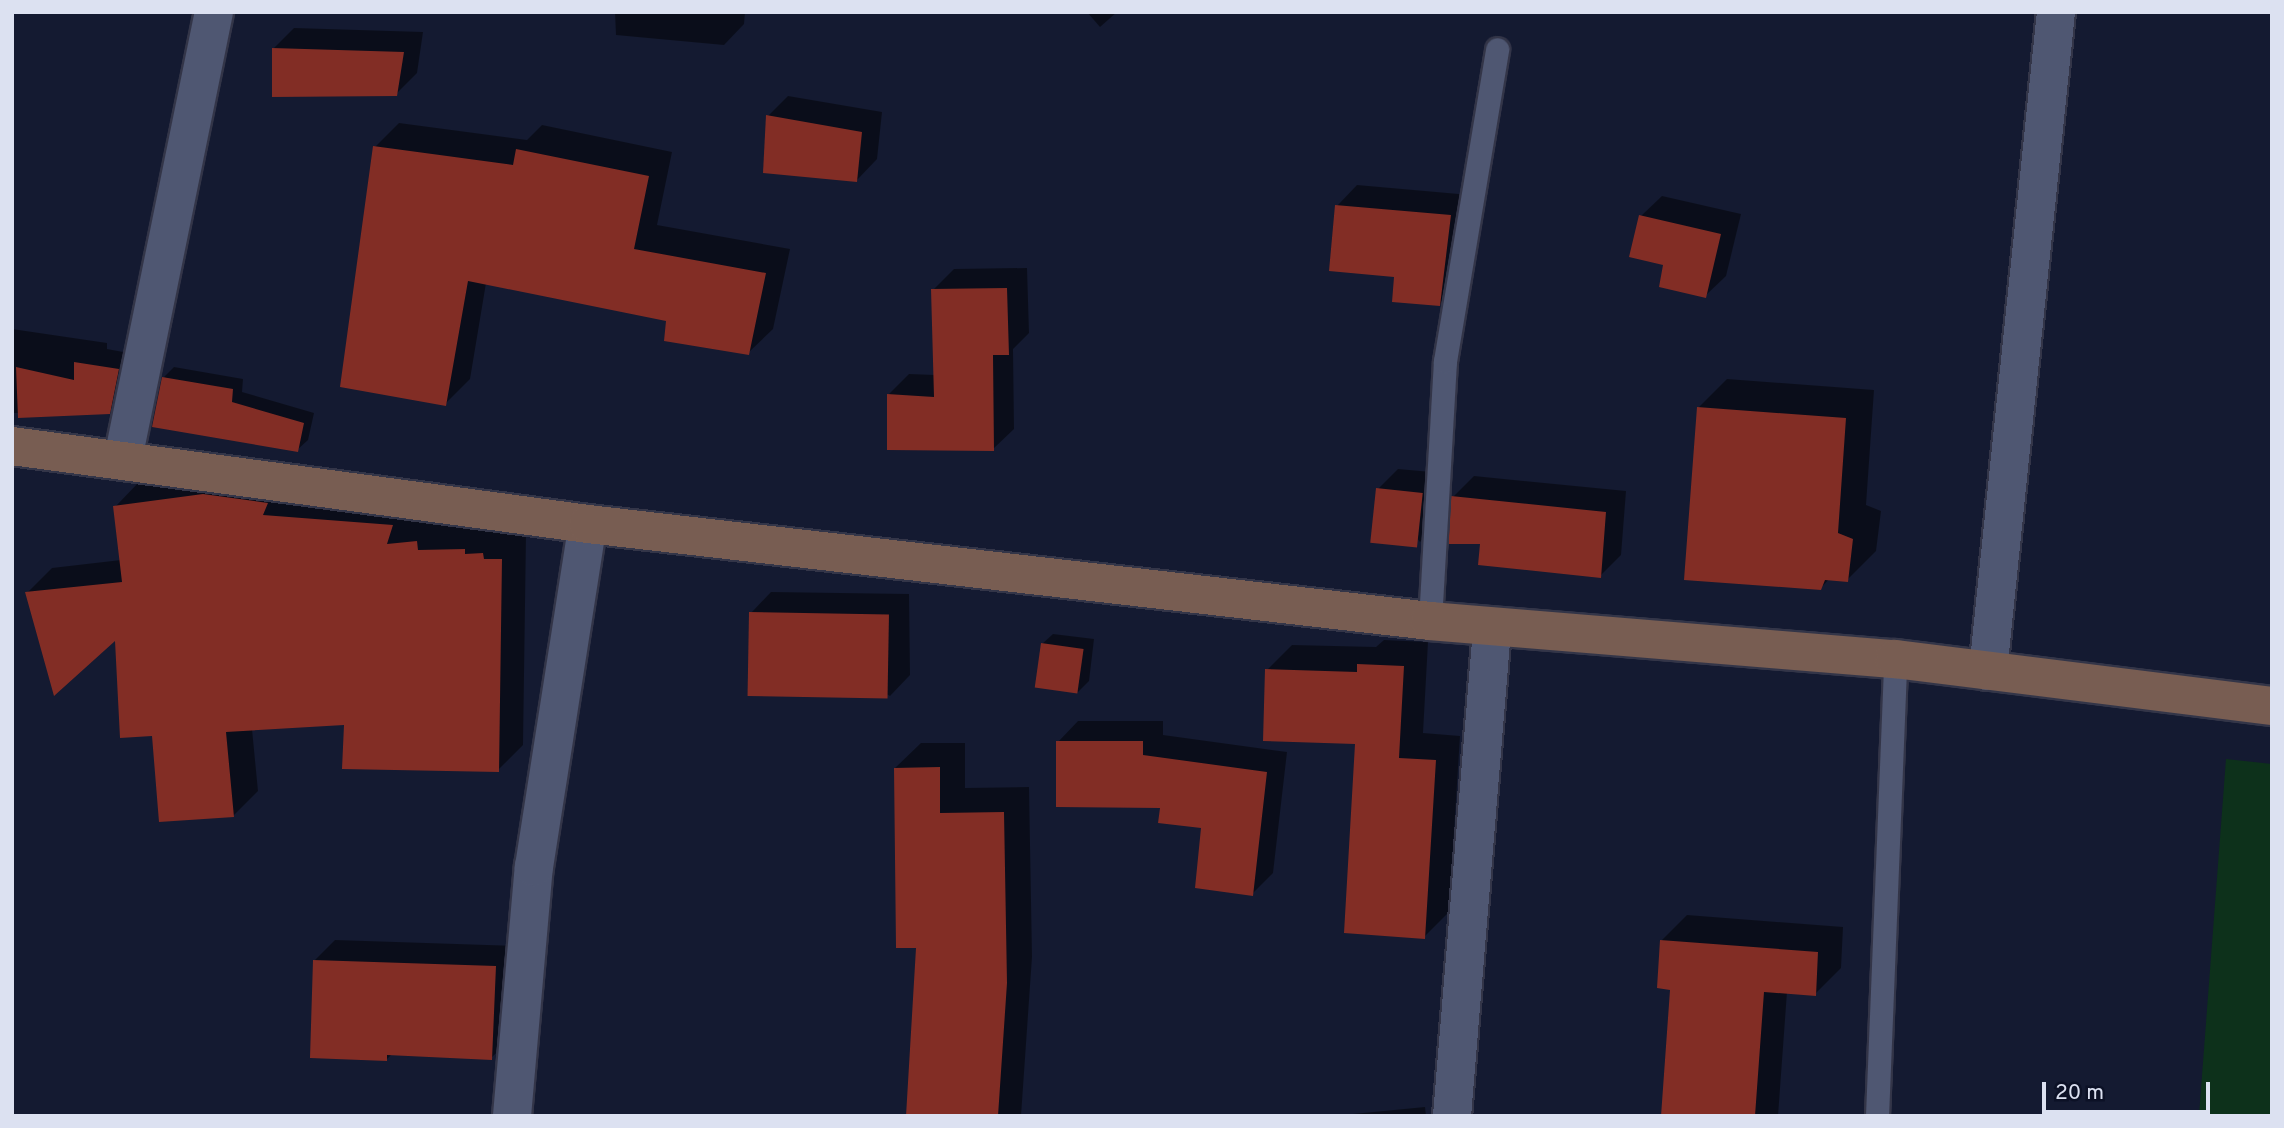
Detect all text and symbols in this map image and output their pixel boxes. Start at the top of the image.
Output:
scale bar [2046,1068,2214,1112]
text: 20 m [2055,1080,2104,1107]

